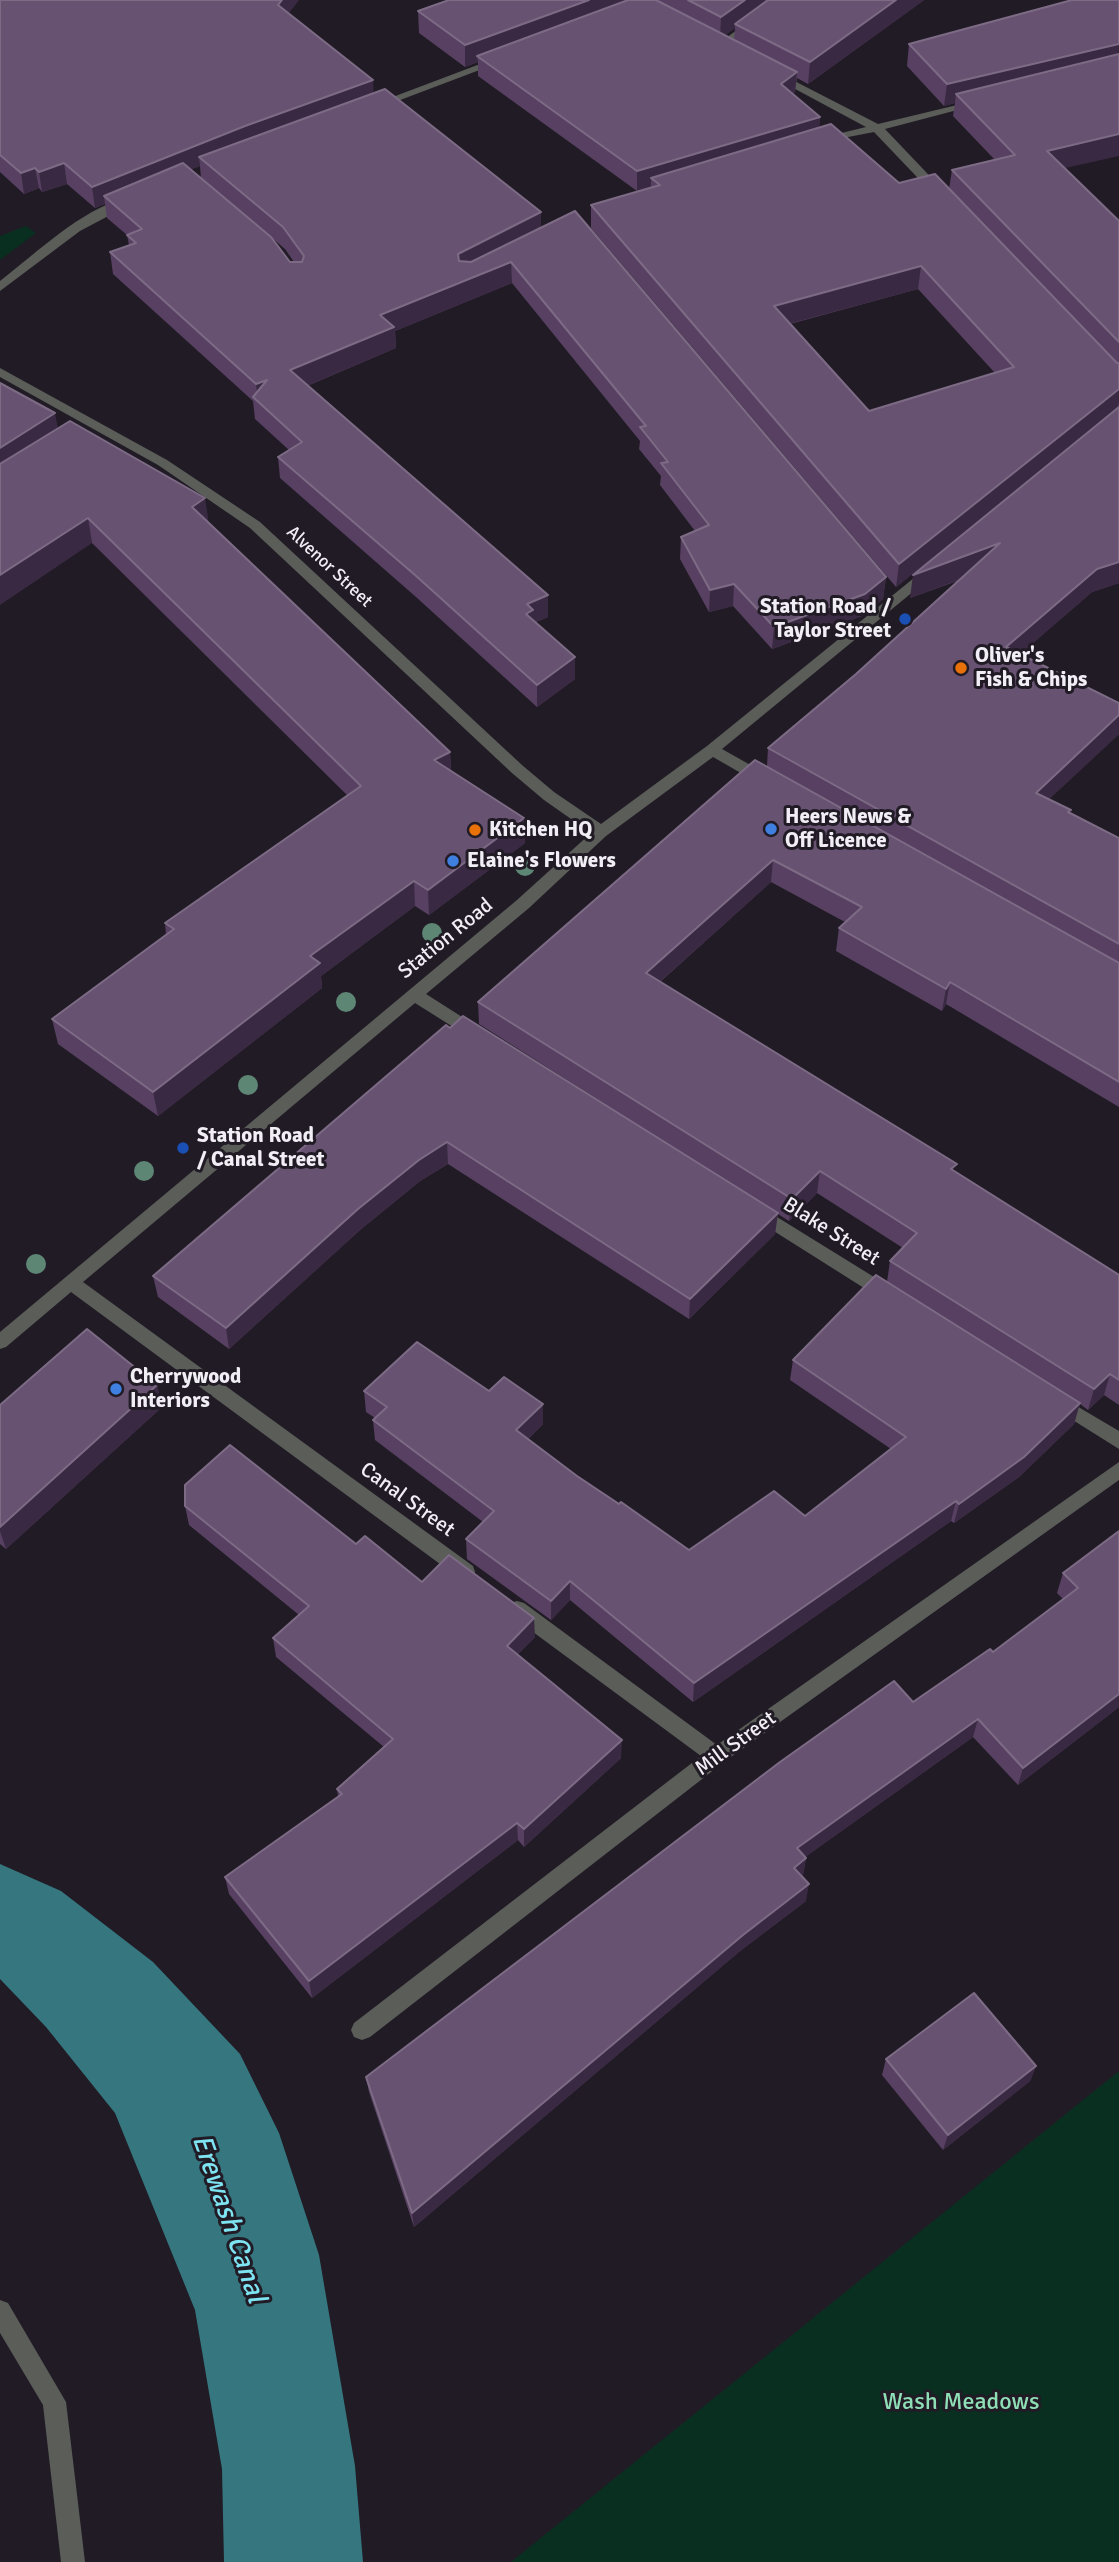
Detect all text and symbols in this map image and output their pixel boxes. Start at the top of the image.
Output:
street label: Alvenor Street [282,522,376,612]
place label: Station Road / Taylor Street [760,594,891,644]
marker: Station Road / Taylor Street [897,611,913,627]
place label: Oliver's Fish & Chips [975,643,1087,693]
marker: Oliver's Fish & Chips [953,660,969,676]
place label: Heers News & Off Licence [785,804,911,854]
place label: Kitchen HQ [489,817,592,843]
marker: Heers News & Off Licence [763,821,779,837]
marker: Kitchen HQ [467,822,483,838]
place label: Elaine's Flowers [467,848,616,874]
marker: Elaine's Flowers [445,853,461,869]
street label: Station Road [394,893,498,985]
place label: Station Road / Canal Street [197,1123,324,1173]
marker: Station Road / Canal Street [175,1140,191,1156]
street label: Blake Street [778,1192,884,1272]
place label: Cherrywood Interiors [130,1364,241,1414]
marker: Cherrywood Interiors [108,1381,124,1397]
street label: Canal Street [355,1457,459,1543]
street label: Mill Street [691,1706,781,1782]
water label: Erewash Canal [184,2130,272,2308]
park label: Wash Meadows [883,2389,1039,2417]

